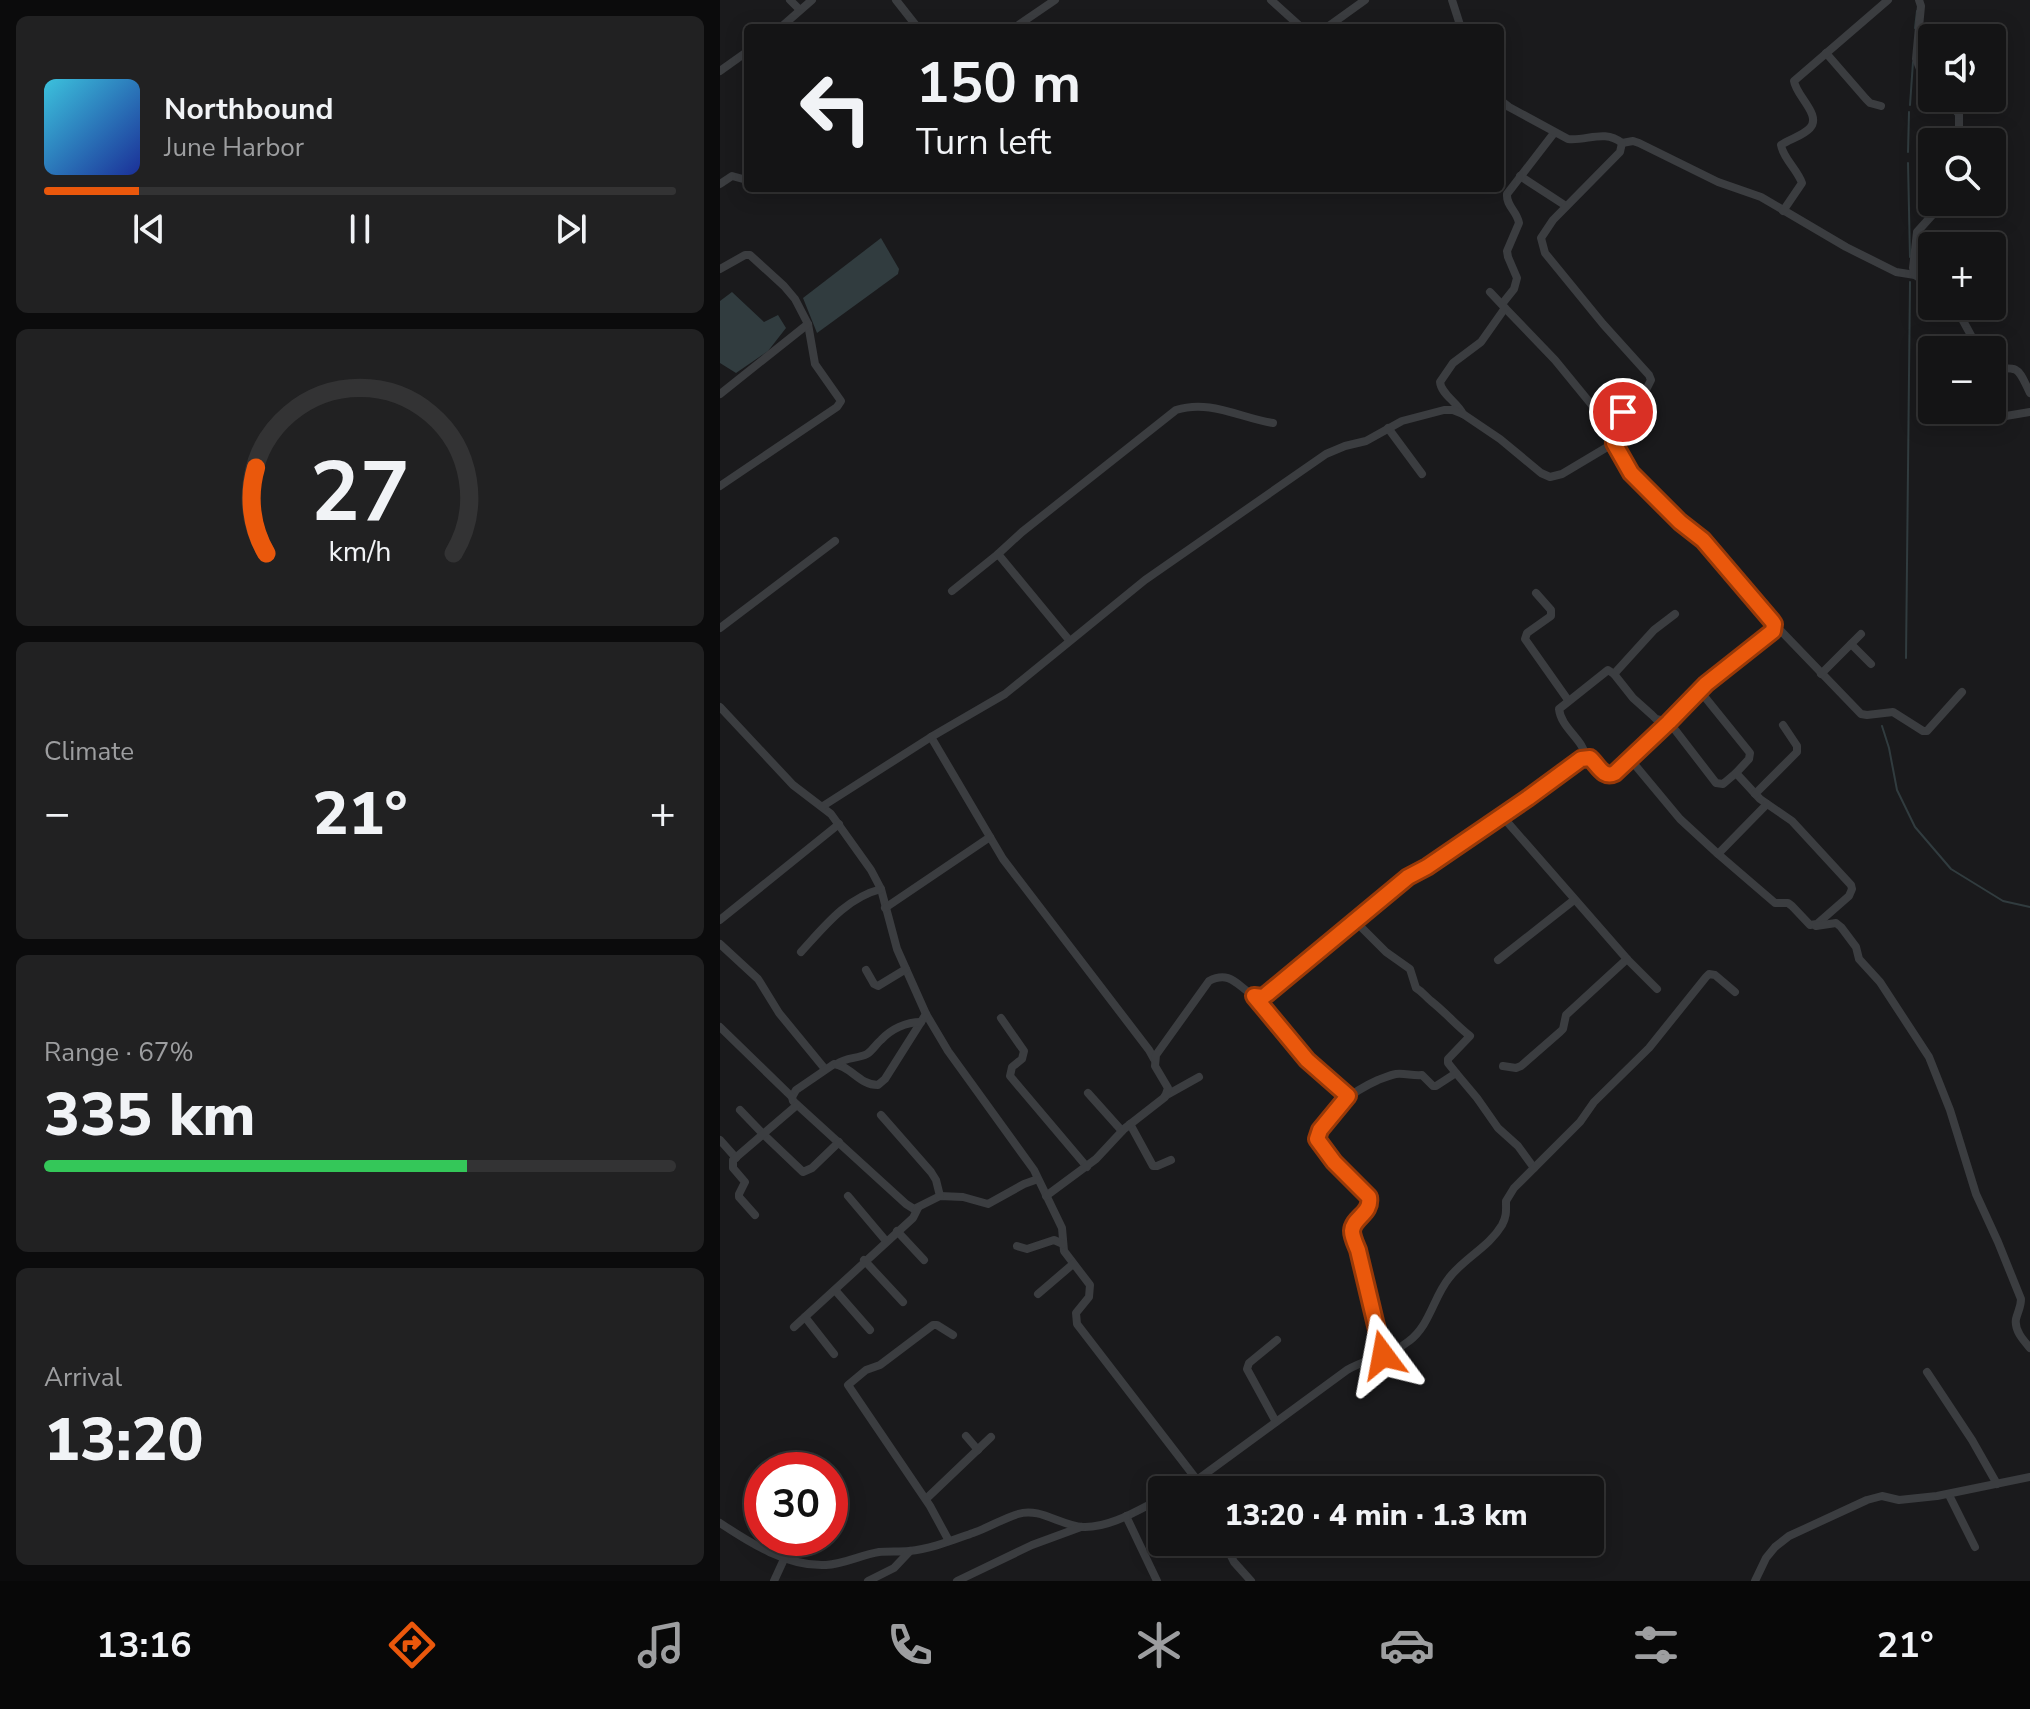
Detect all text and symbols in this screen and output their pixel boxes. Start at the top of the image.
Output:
map controls [1918,24,2006,424]
button: sound [1918,24,2006,112]
text: 150 m [916,45,1081,122]
icon: left [784,56,888,160]
text: Northbound [164,89,334,130]
text: Turn left [916,118,1051,167]
button: search [1918,128,2006,216]
text: June Harbor [164,130,304,165]
icon: previous [127,207,171,251]
icon: pause [338,207,382,251]
icon: next [549,207,593,251]
button: + [1918,232,2006,320]
button: − [1918,336,2006,424]
pin [1589,378,1657,446]
icon: arrive [1601,390,1645,434]
text: 27 [310,435,410,548]
text: km/h [329,532,391,571]
text: Climate [44,734,134,769]
text: 21° [312,773,408,855]
text: − [44,784,70,844]
text: + [650,784,676,844]
text: Range · 67% [44,1035,194,1070]
text: 335 km [44,1074,256,1156]
position arrow [1341,1313,1425,1397]
text: Arrival [44,1360,122,1395]
text: 13:20 [44,1399,204,1481]
speed limit sign: 30 [744,1452,848,1556]
text: 13:20 · 4 min · 1.3 km [1224,1495,1528,1536]
icon: directions [384,1617,440,1673]
icon: music [633,1617,689,1673]
icon: phone [882,1617,938,1673]
icon: climate [1131,1617,1187,1673]
icon: car [1379,1617,1435,1673]
icon: filters [1628,1617,1684,1673]
text: 13:16 [96,1621,192,1670]
text: 21° [1877,1621,1934,1670]

